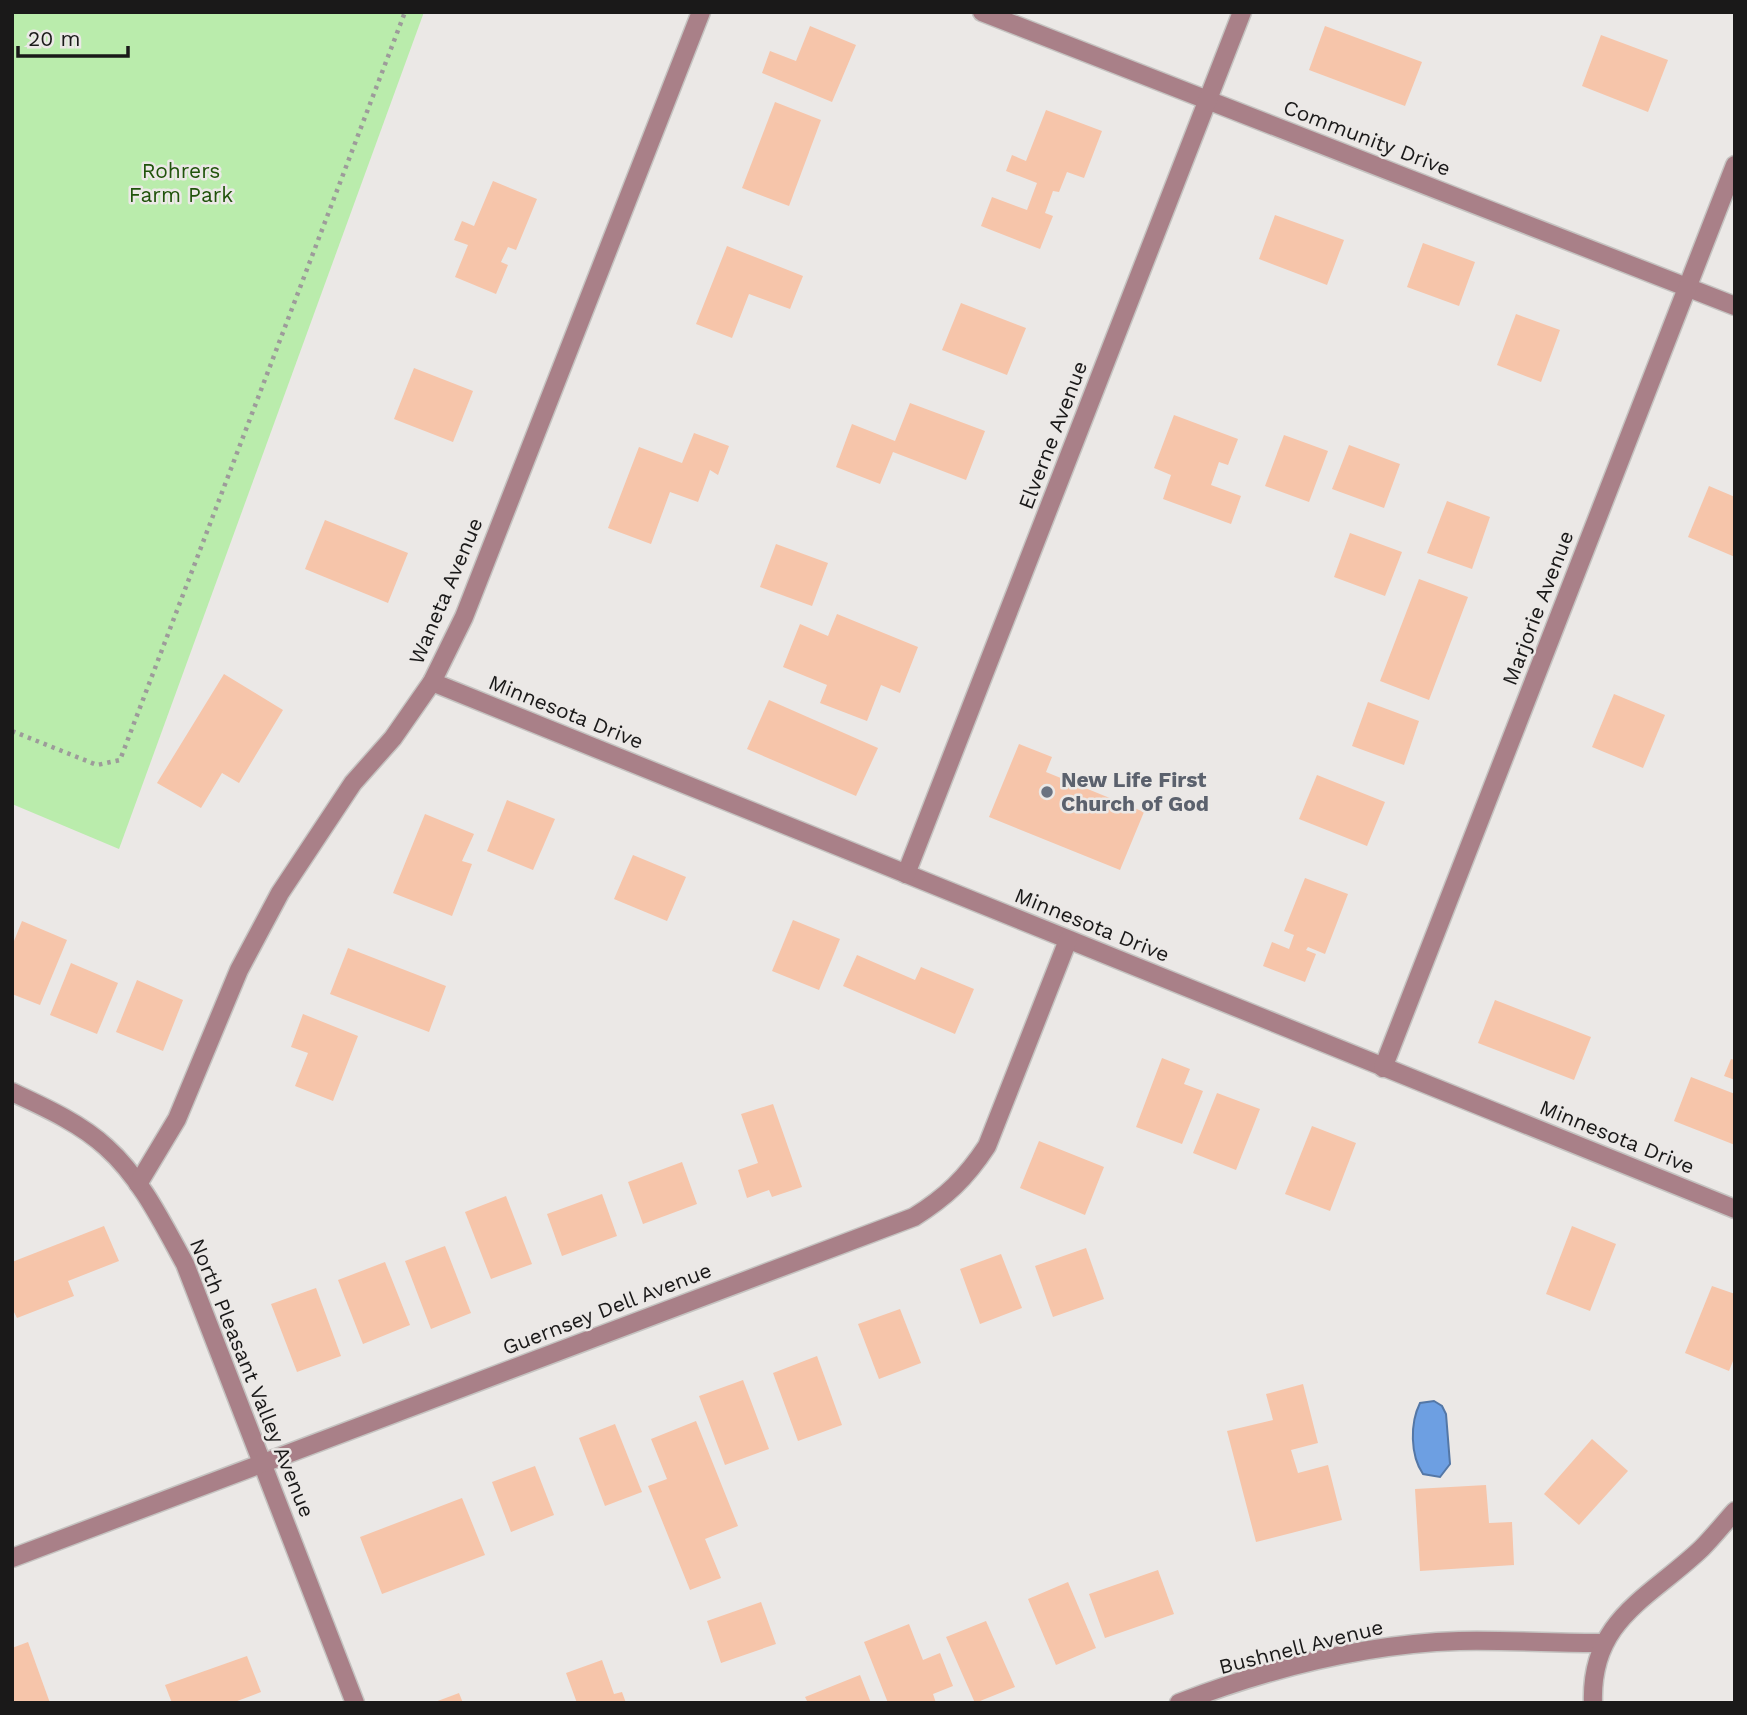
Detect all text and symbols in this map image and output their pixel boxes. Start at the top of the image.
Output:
scale bar [18,14,128,58]
text: 20 m [28,26,80,51]
street label: Community Drive [1280,94,1454,181]
park label: Rohrers Farm Park [129,158,233,207]
street label: Elverne Avenue [1013,357,1092,512]
street label: Waneta Avenue [403,514,488,668]
street label: Marjorie Avenue [1497,527,1578,689]
street label: Minnesota Drive [485,669,647,754]
place label: New Life First Church of God [1061,767,1209,816]
marker: New Life First Church of God [1039,784,1055,800]
street label: Minnesota Drive [1011,882,1173,967]
street label: Minnesota Drive [1536,1094,1698,1179]
street label: North Pleasant Valley Avenue [185,1235,320,1521]
street label: Guernsey Dell Avenue [499,1257,715,1360]
street label: Bushnell Avenue [1216,1614,1386,1679]

